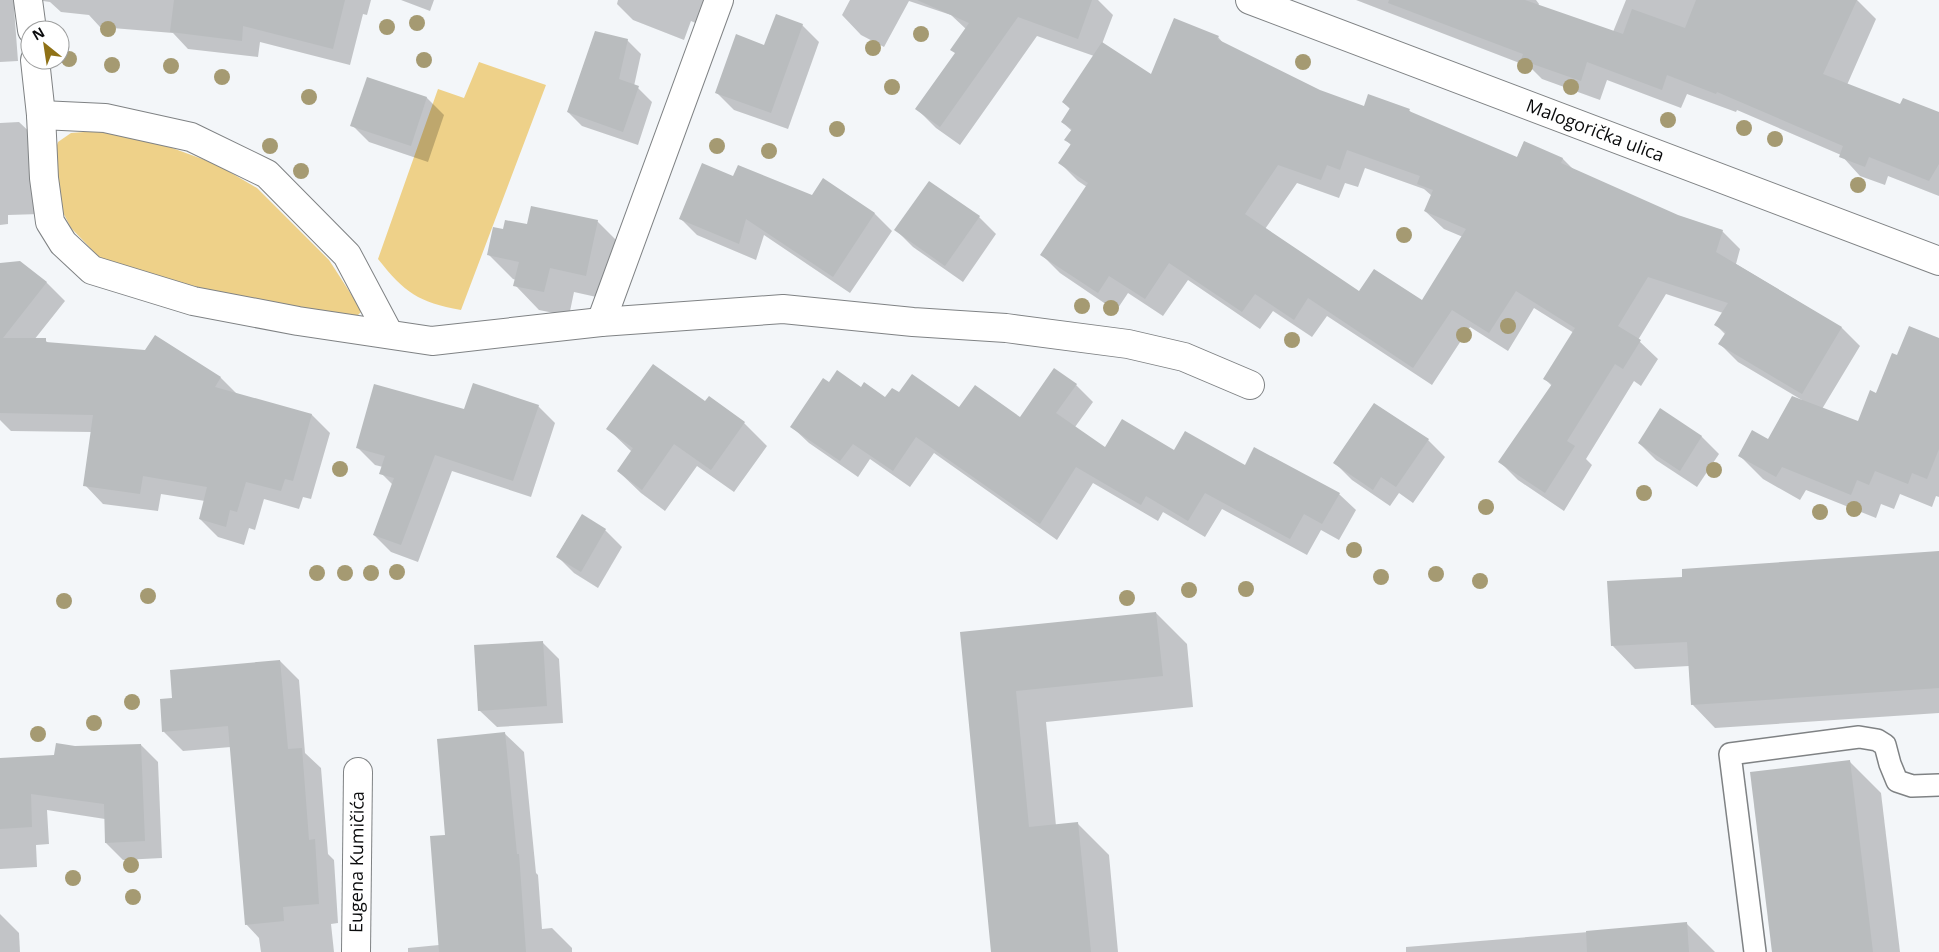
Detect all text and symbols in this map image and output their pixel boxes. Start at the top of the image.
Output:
north arrow [20,20,70,70]
text: N [29,22,48,44]
street label: Malogorička ulica [1523,93,1668,167]
street label: Eugena Kumičića [343,791,369,933]

